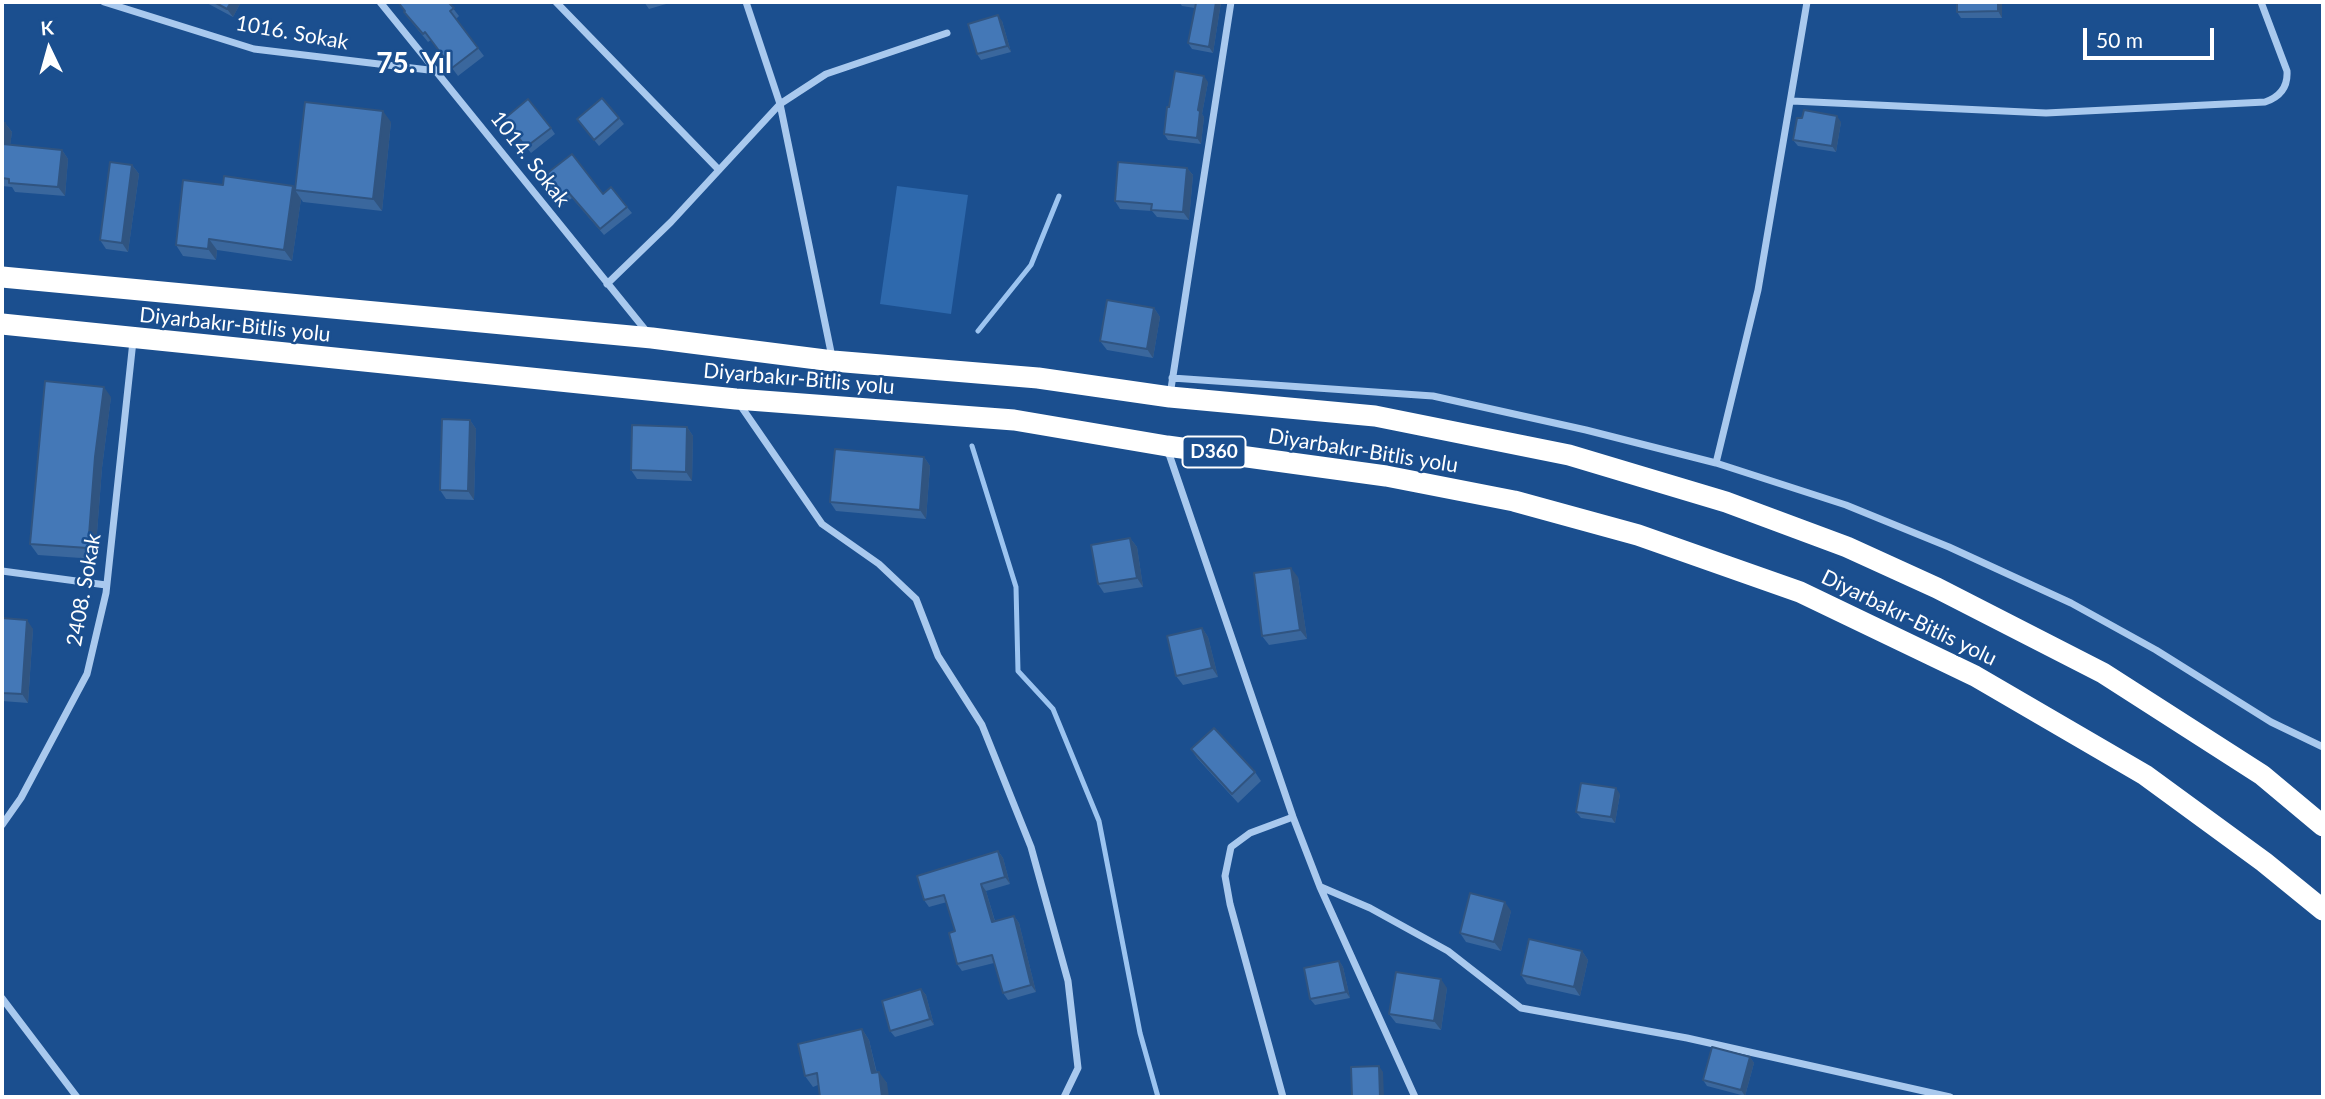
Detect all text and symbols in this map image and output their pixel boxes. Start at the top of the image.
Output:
street label: 1016. Sokak [234,11,350,55]
north arrow [14,14,84,84]
scale bar [2087,14,2218,58]
text: K [40,16,55,40]
text: 50 m [2096,27,2143,52]
district label: 75. Yıl [376,47,452,81]
street label: 1014. Sokak [485,106,575,212]
street label: Diyarbakır-Bitlis yolu [138,302,332,348]
street label: Diyarbakır-Bitlis yolu [702,358,896,400]
street label: Diyarbakır-Bitlis yolu [1266,424,1460,478]
road number: D360 [1182,436,1246,467]
street label: 2408. Sokak [62,532,106,648]
street label: Diyarbakır-Bitlis yolu [1817,565,2001,671]

